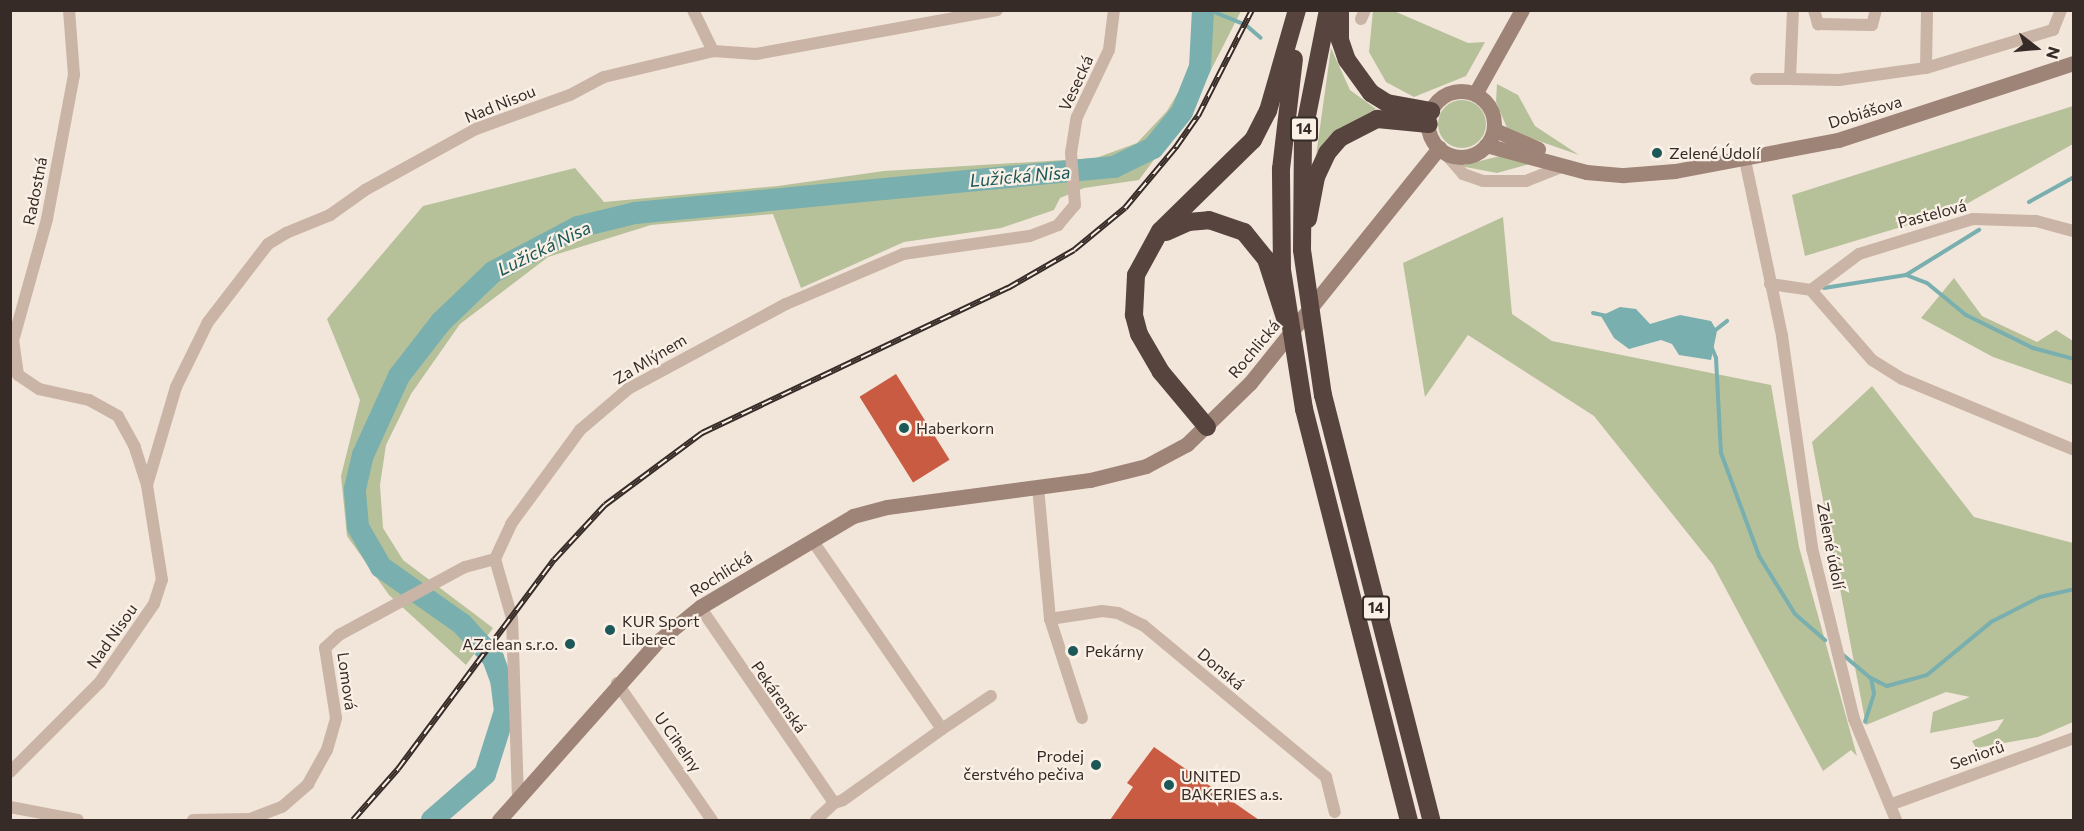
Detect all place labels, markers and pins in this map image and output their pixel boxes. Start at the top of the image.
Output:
place label: Zelené Údolí [1669,143,1760,163]
marker: Zelené Údolí [1650,146,1664,160]
place label: Haberkorn [916,418,994,438]
marker: Haberkorn [897,421,911,435]
place label: KUR Sport Liberec [622,611,700,649]
marker: KUR Sport Liberec [603,623,617,637]
place label: AZclean s.r.o. [462,634,558,654]
marker: AZclean s.r.o. [563,637,577,651]
place label: Pekárny [1085,641,1144,661]
marker: Pekárny [1066,644,1080,658]
place label: Prodej čerstvého pečiva [963,746,1084,784]
marker: Prodej čerstvého pečiva [1089,758,1103,772]
place label: UNITED BAKERIES a.s. [1181,766,1283,804]
marker: UNITED BAKERIES a.s. [1162,778,1176,792]

